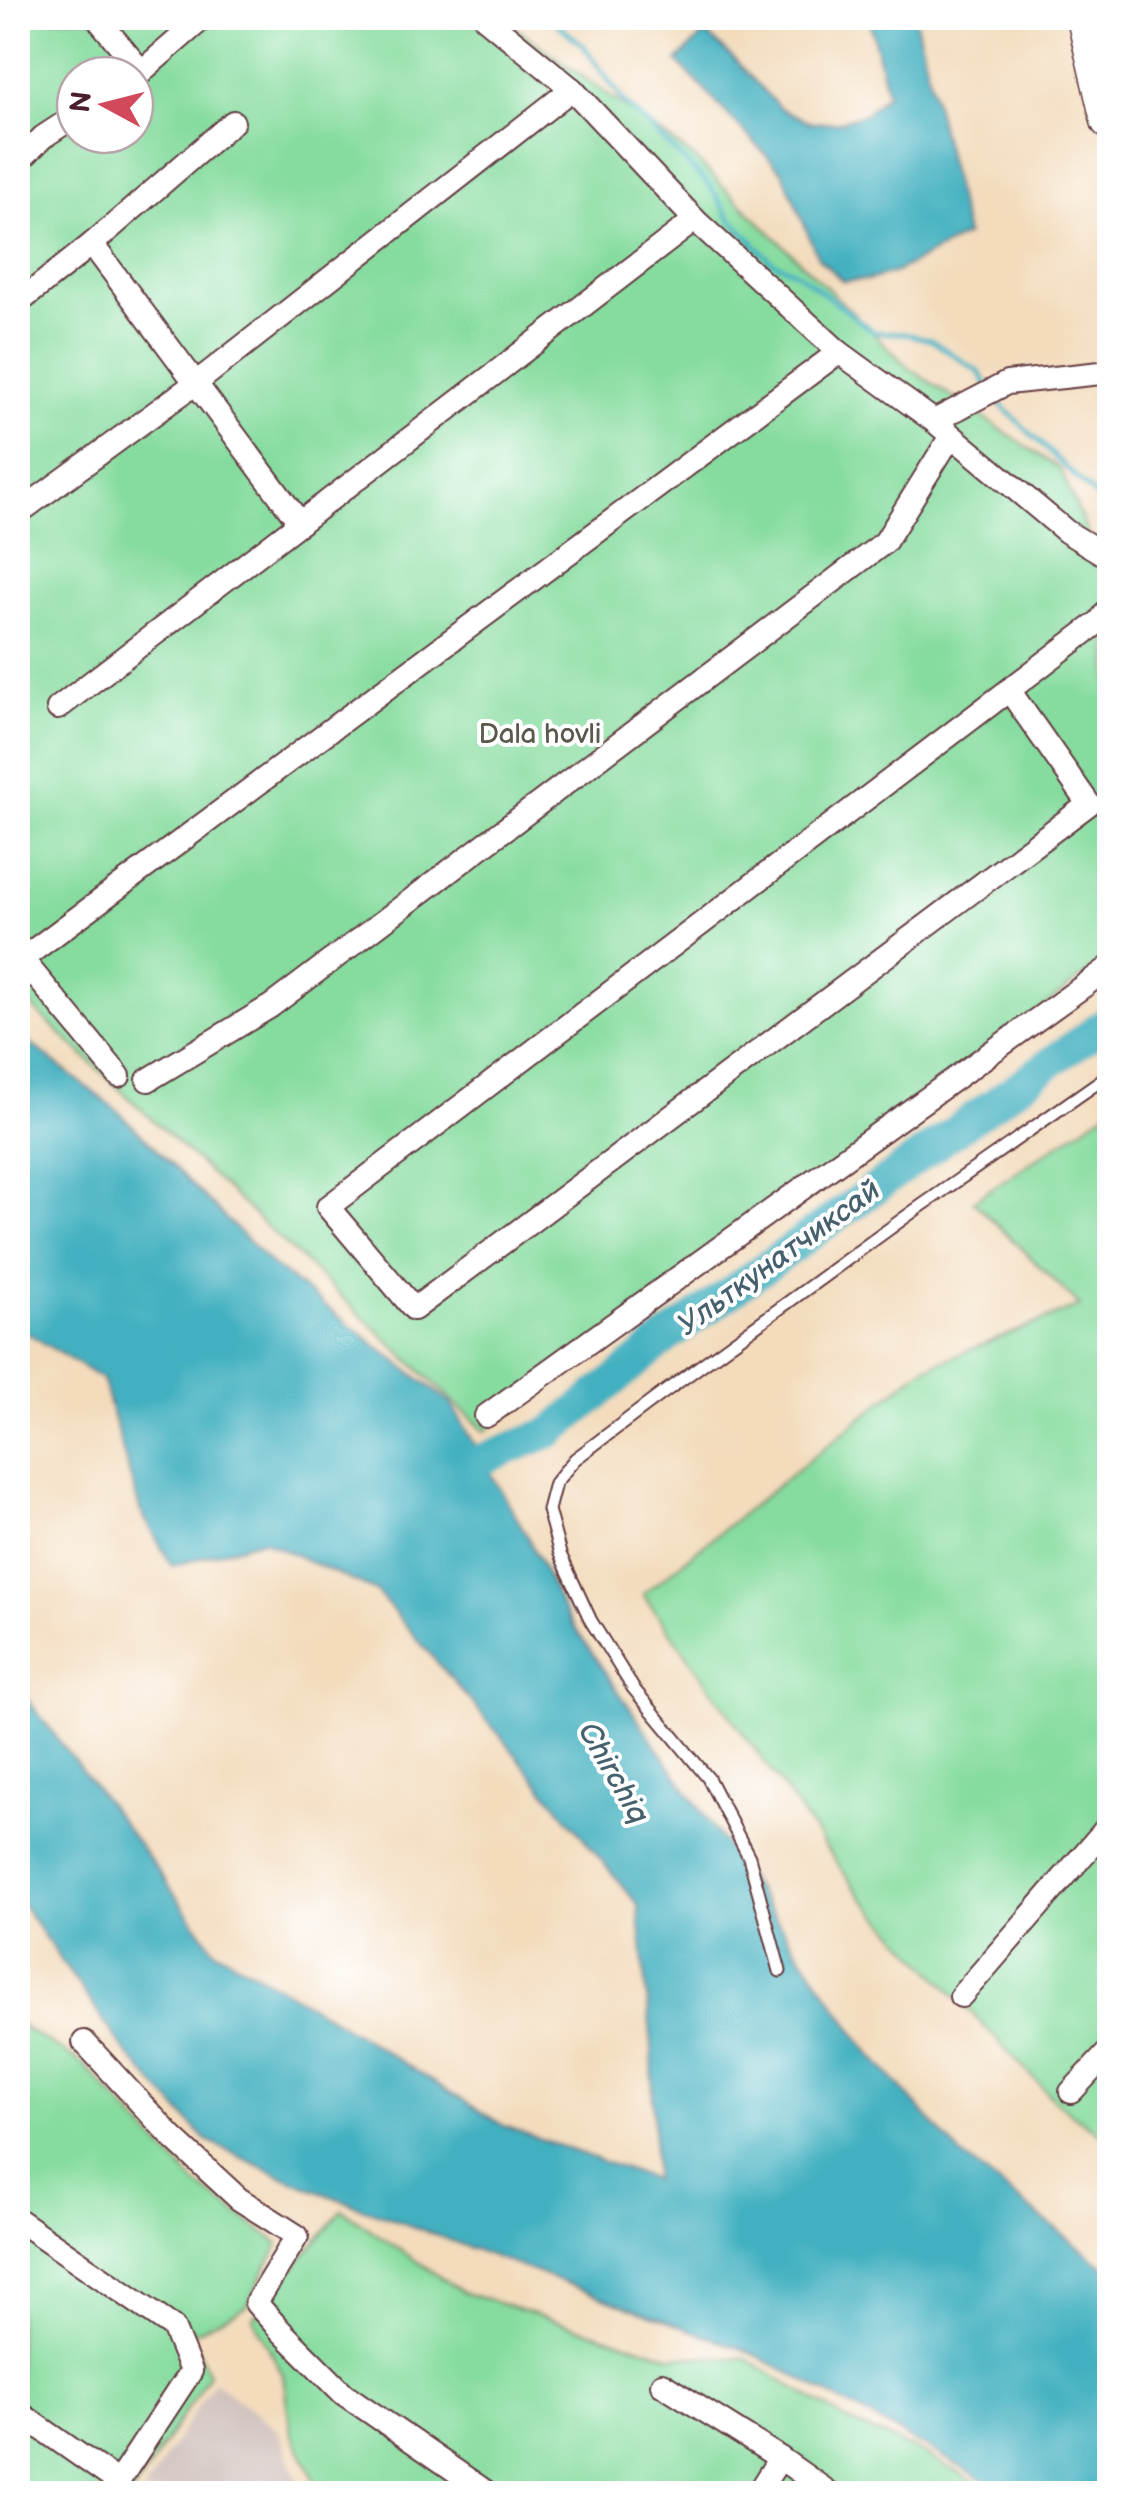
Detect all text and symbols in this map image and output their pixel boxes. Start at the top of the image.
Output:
north arrow [55,55,155,155]
text: N [64,90,99,115]
park label: Dala hovli [479,718,601,751]
water label: Ульткунатчиксай [671,1172,887,1344]
water label: Chirchiq [570,1716,657,1831]

